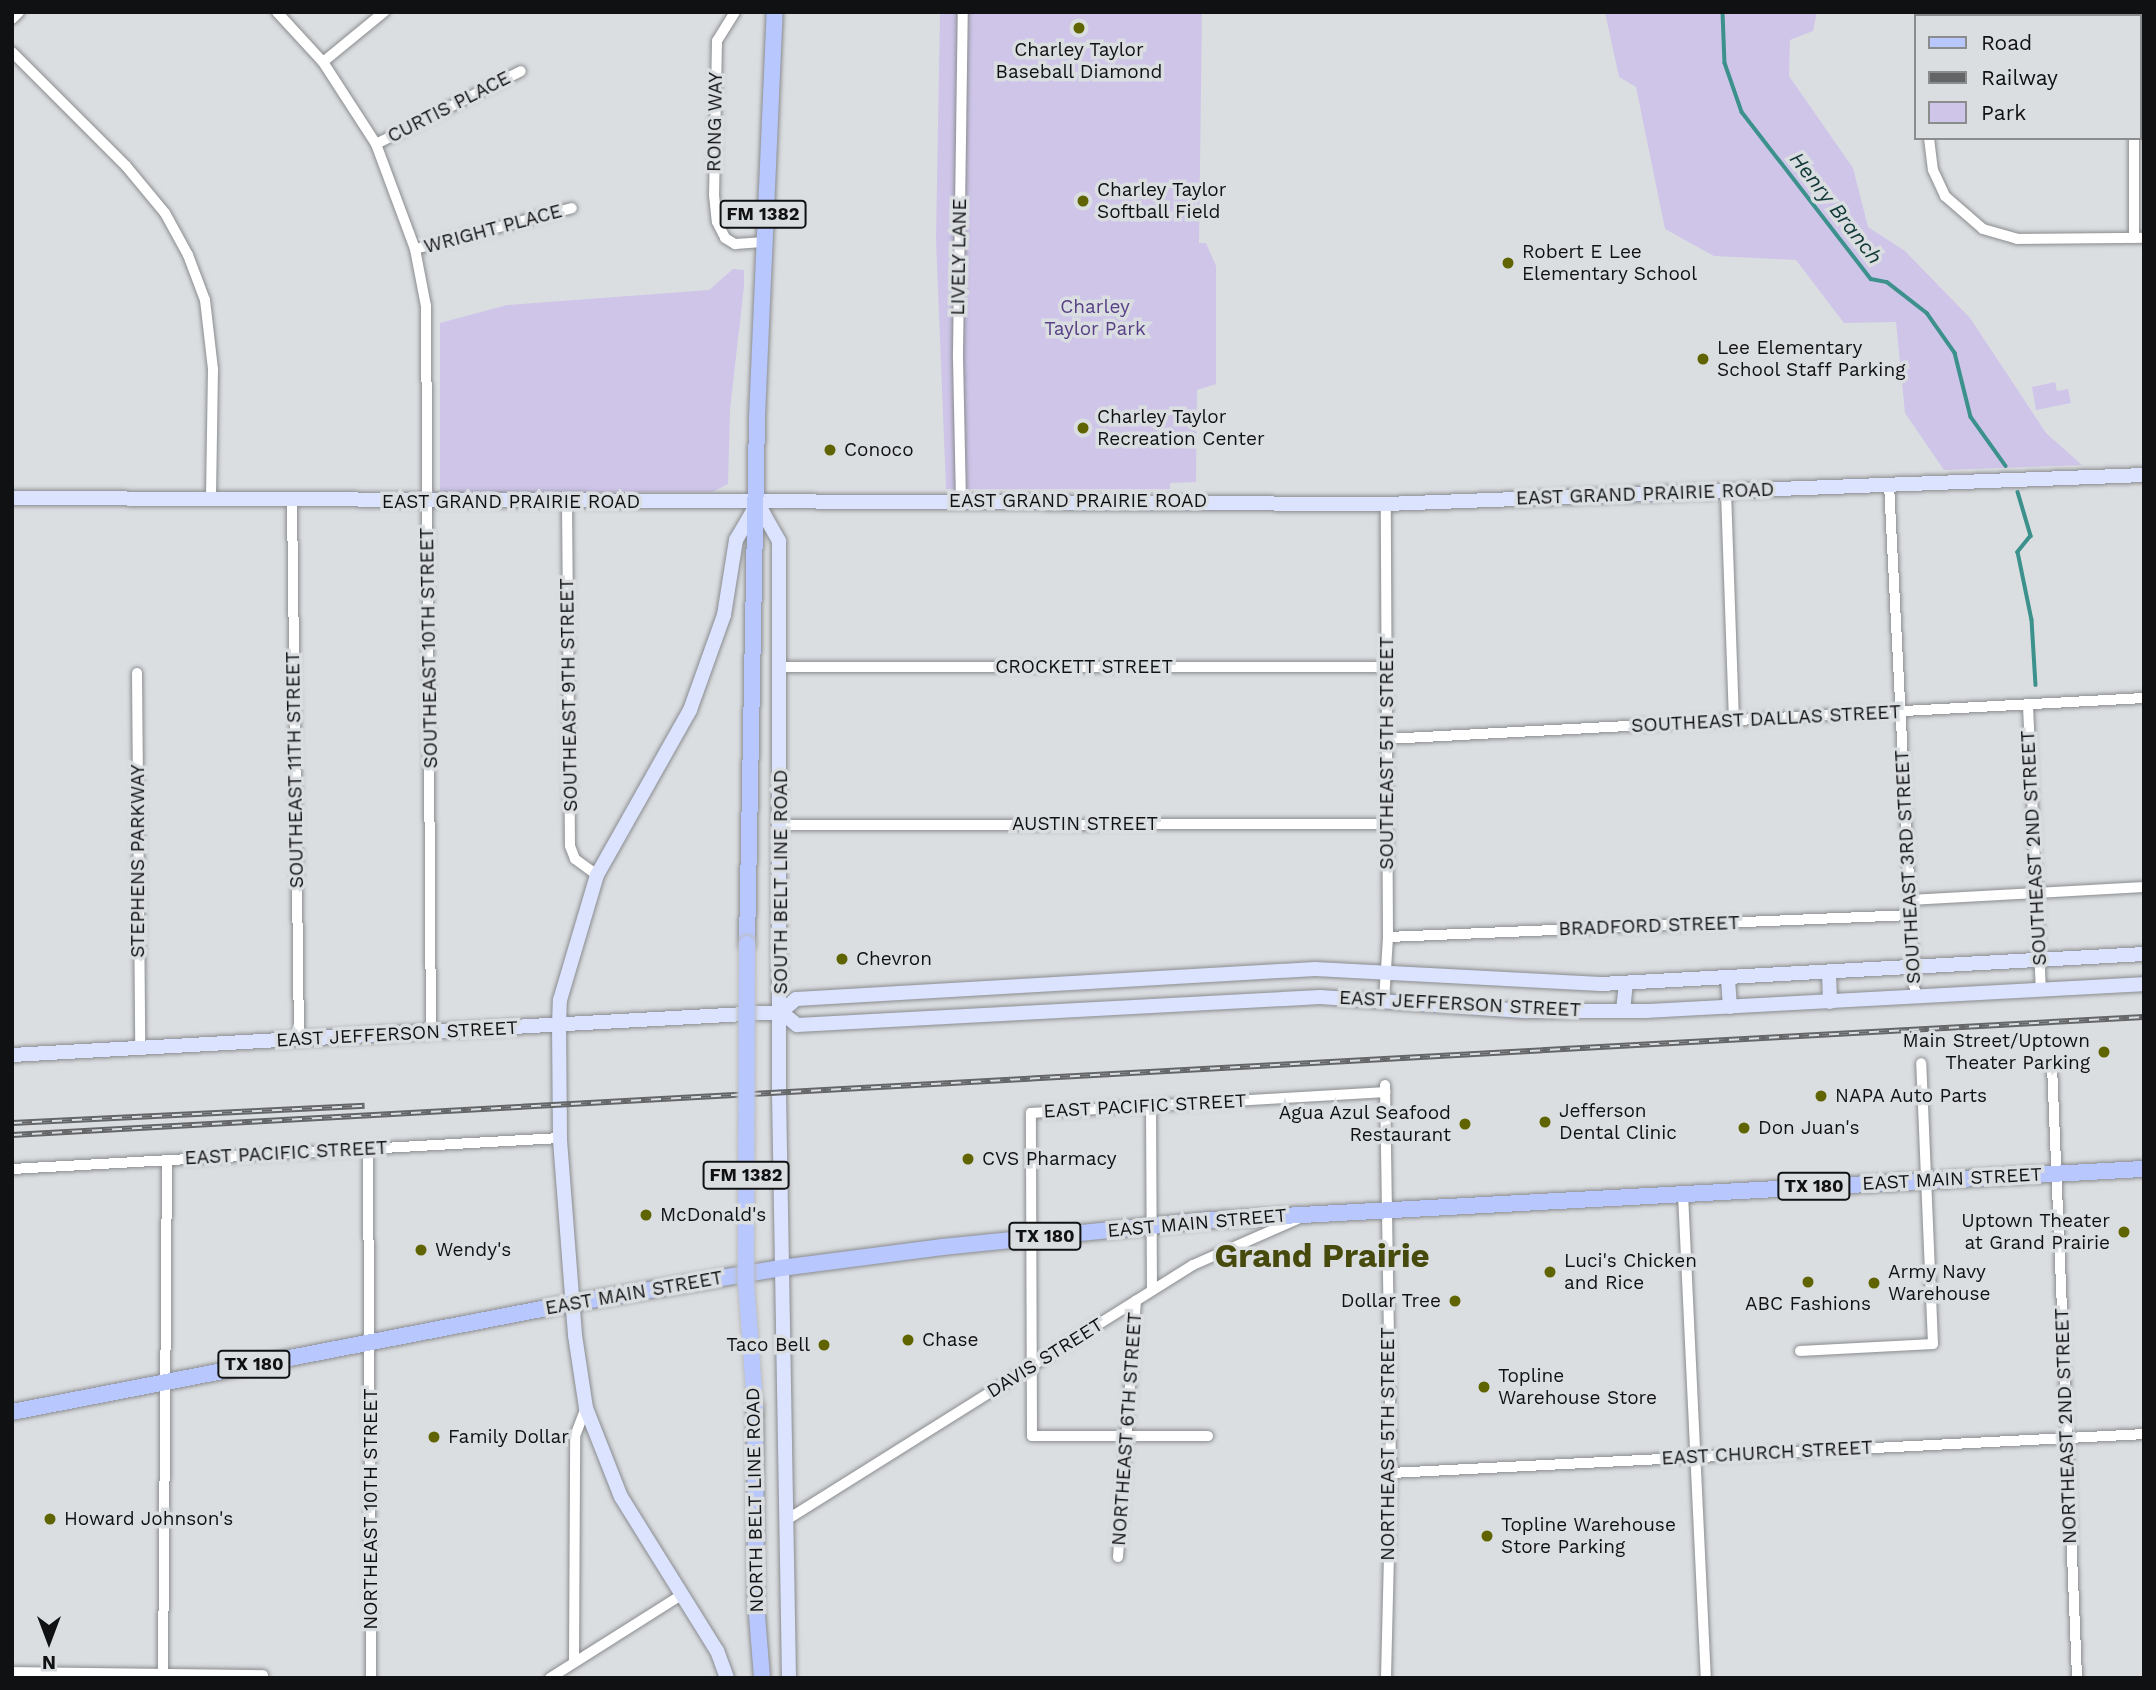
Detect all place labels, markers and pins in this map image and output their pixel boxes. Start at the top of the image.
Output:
marker: Charley Taylor Baseball Diamond [1071,20,1087,36]
place label: Charley Taylor Baseball Diamond [995,39,1163,83]
place label: Charley Taylor Softball Field [1097,179,1227,223]
marker: Charley Taylor Softball Field [1075,193,1091,209]
place label: Robert E Lee Elementary School [1522,241,1698,285]
marker: Robert E Lee Elementary School [1500,255,1516,271]
place label: Lee Elementary School Staff Parking [1717,337,1907,381]
marker: Lee Elementary School Staff Parking [1695,351,1711,367]
place label: Charley Taylor Recreation Center [1097,406,1265,450]
marker: Charley Taylor Recreation Center [1075,420,1091,436]
place label: Conoco [844,439,914,461]
marker: Conoco [822,442,838,458]
place label: Chevron [856,948,932,970]
marker: Chevron [834,951,850,967]
place label: Main Street/Uptown Theater Parking [1903,1030,2090,1074]
marker: Main Street/Uptown Theater Parking [2096,1044,2112,1060]
place label: NAPA Auto Parts [1835,1085,1989,1107]
marker: NAPA Auto Parts [1813,1088,1829,1104]
place label: Jefferson Dental Clinic [1559,1100,1678,1144]
place label: Agua Azul Seafood Restaurant [1277,1102,1451,1146]
marker: Jefferson Dental Clinic [1537,1114,1553,1130]
marker: Agua Azul Seafood Restaurant [1457,1116,1473,1132]
place label: Don Juan's [1758,1117,1860,1139]
marker: Don Juan's [1736,1120,1752,1136]
place label: CVS Pharmacy [982,1148,1117,1170]
marker: CVS Pharmacy [960,1151,976,1167]
place label: McDonald's [660,1204,766,1226]
marker: McDonald's [638,1207,654,1223]
place label: Uptown Theater at Grand Prairie [1961,1210,2110,1254]
marker: Uptown Theater at Grand Prairie [2116,1224,2132,1240]
place label: Wendy's [435,1239,511,1261]
marker: Wendy's [413,1242,429,1258]
place label: Luci's Chicken and Rice [1564,1250,1697,1294]
place label: Army Navy Warehouse [1888,1261,1991,1305]
marker: Luci's Chicken and Rice [1542,1264,1558,1280]
marker: ABC Fashions [1800,1274,1816,1290]
marker: Army Navy Warehouse [1866,1275,1882,1291]
place label: Dollar Tree [1340,1290,1441,1312]
marker: Dollar Tree [1447,1293,1463,1309]
place label: ABC Fashions [1745,1293,1871,1315]
place label: Chase [922,1329,979,1351]
marker: Chase [900,1332,916,1348]
place label: Taco Bell [726,1334,810,1356]
marker: Taco Bell [816,1337,832,1353]
place label: Topline Warehouse Store [1498,1365,1657,1409]
marker: Topline Warehouse Store [1476,1379,1492,1395]
place label: Family Dollar [448,1426,569,1448]
marker: Family Dollar [426,1429,442,1445]
place label: Howard Johnson's [64,1508,234,1530]
marker: Howard Johnson's [42,1511,58,1527]
place label: Topline Warehouse Store Parking [1501,1514,1676,1558]
marker: Topline Warehouse Store Parking [1479,1528,1495,1544]

